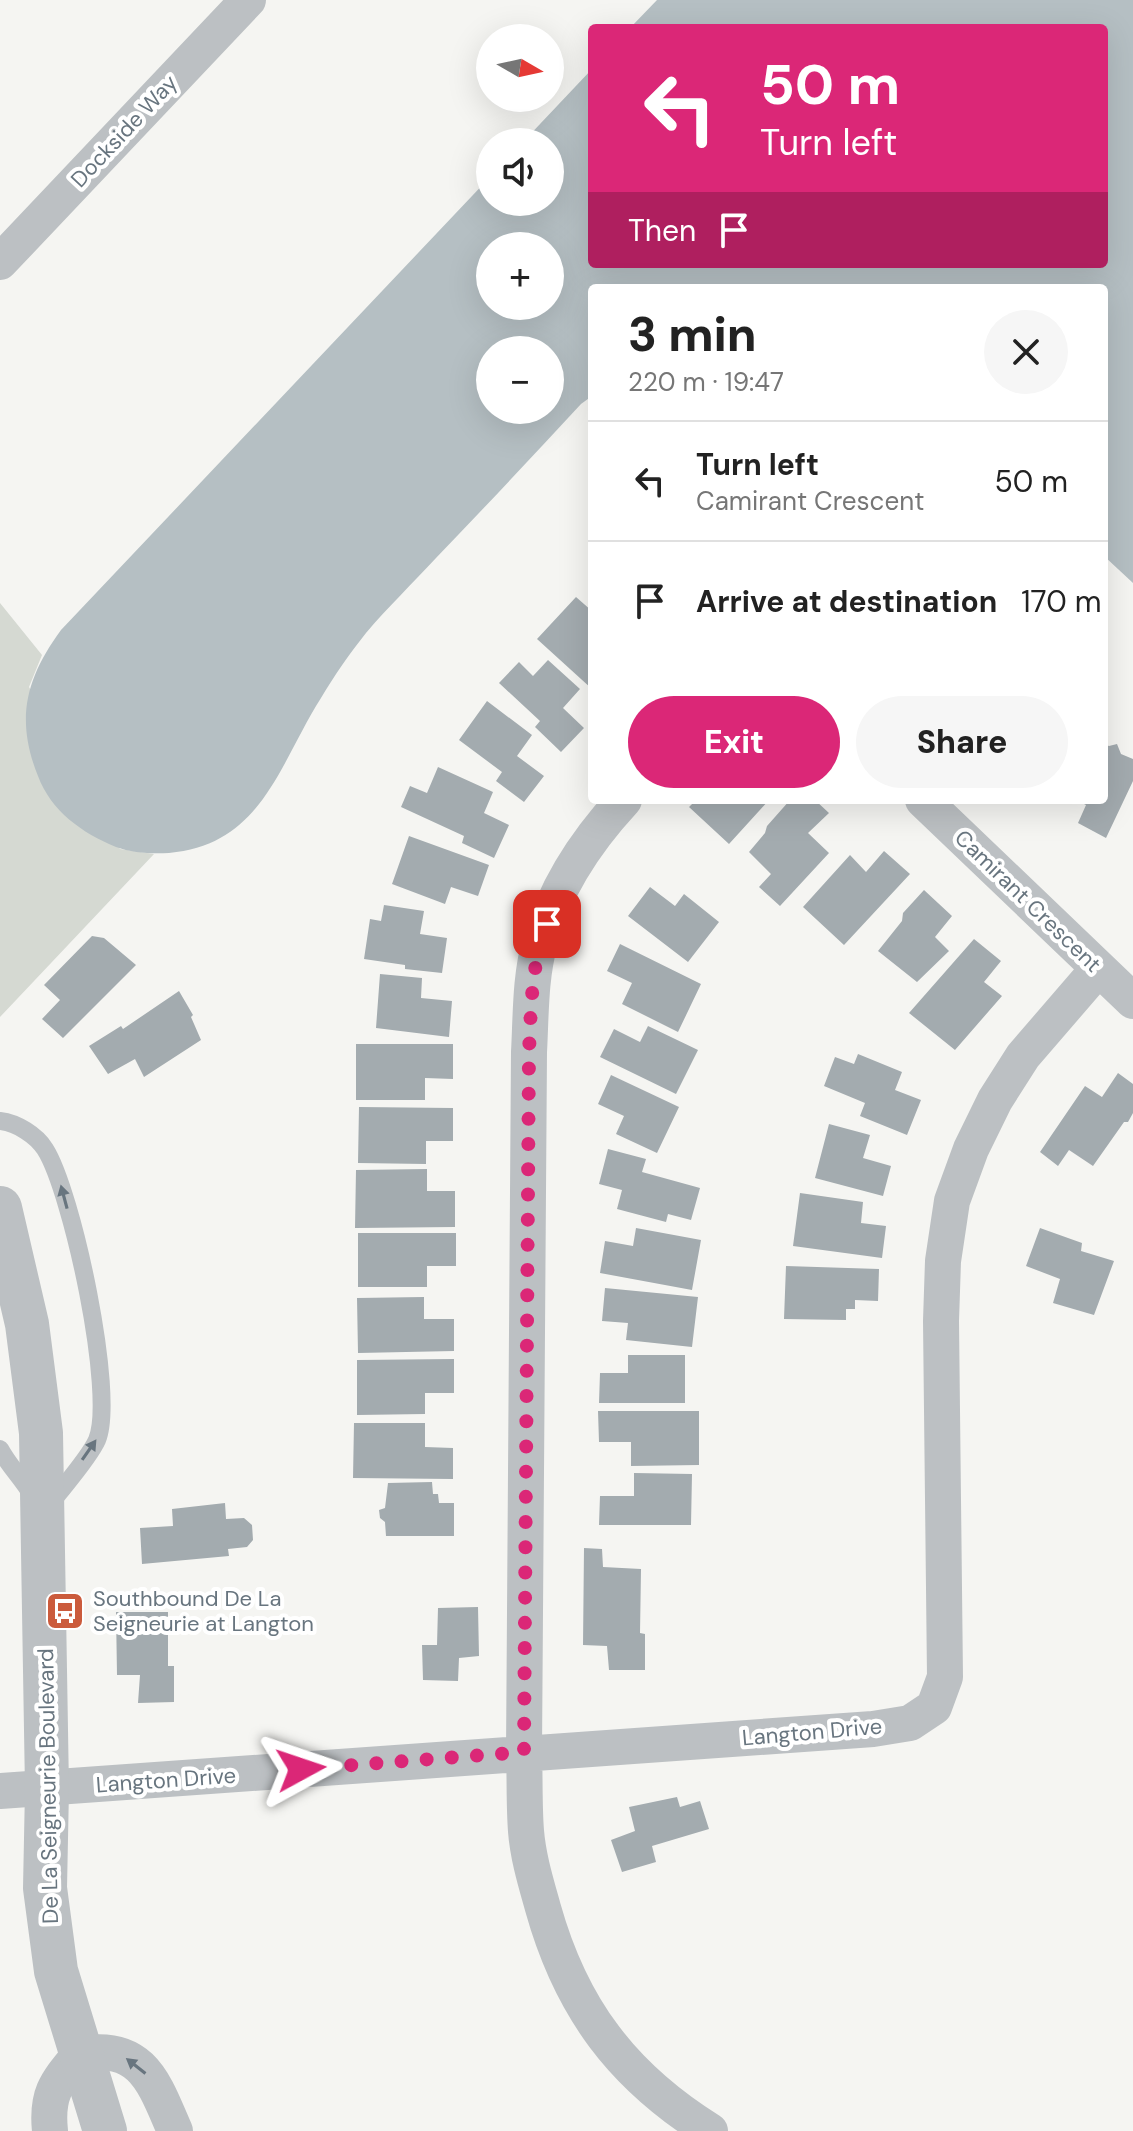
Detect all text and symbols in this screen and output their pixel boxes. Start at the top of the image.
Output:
north arrow [476,24,564,112]
map controls [476,24,564,424]
text: 50 m [760,48,900,121]
icon: left [628,56,732,160]
street label: Dockside Way [64,69,184,193]
text: Turn left [760,119,897,166]
button: sound [476,128,564,216]
icon: arrive [712,208,756,252]
text: Then [628,211,696,250]
button: + [476,232,564,320]
text: 3 min [628,303,757,366]
button: close [984,310,1068,394]
button: − [476,336,564,424]
text: 220 m · 19:47 [628,365,784,399]
text: Turn left [696,445,819,484]
icon: left [628,459,672,503]
text: 50 m [994,462,1068,501]
text: Camirant Crescent [696,484,924,518]
icon: arrive [628,579,672,623]
text: Arrive at destination [696,582,997,621]
text: 170 m [1021,582,1101,621]
button: Exit [628,696,840,788]
button: Share [856,696,1068,788]
street label: Camirant Crescent [948,823,1108,979]
pin [513,890,581,958]
icon: arrive [525,902,569,946]
one-way arrow [58,1185,70,1210]
one-way arrow [81,1440,96,1461]
place label: Southbound De La Seigneurie at Langton [93,1584,314,1638]
bus stop icon: Southbound De La Seigneurie at Langton [44,1590,86,1632]
street label: De La Seigneurie Boulevard [31,1648,65,1924]
street label: Langton Drive [741,1711,883,1753]
position arrow [259,1727,343,1811]
street label: Langton Drive [95,1761,237,1799]
one-way arrow [126,2058,146,2074]

